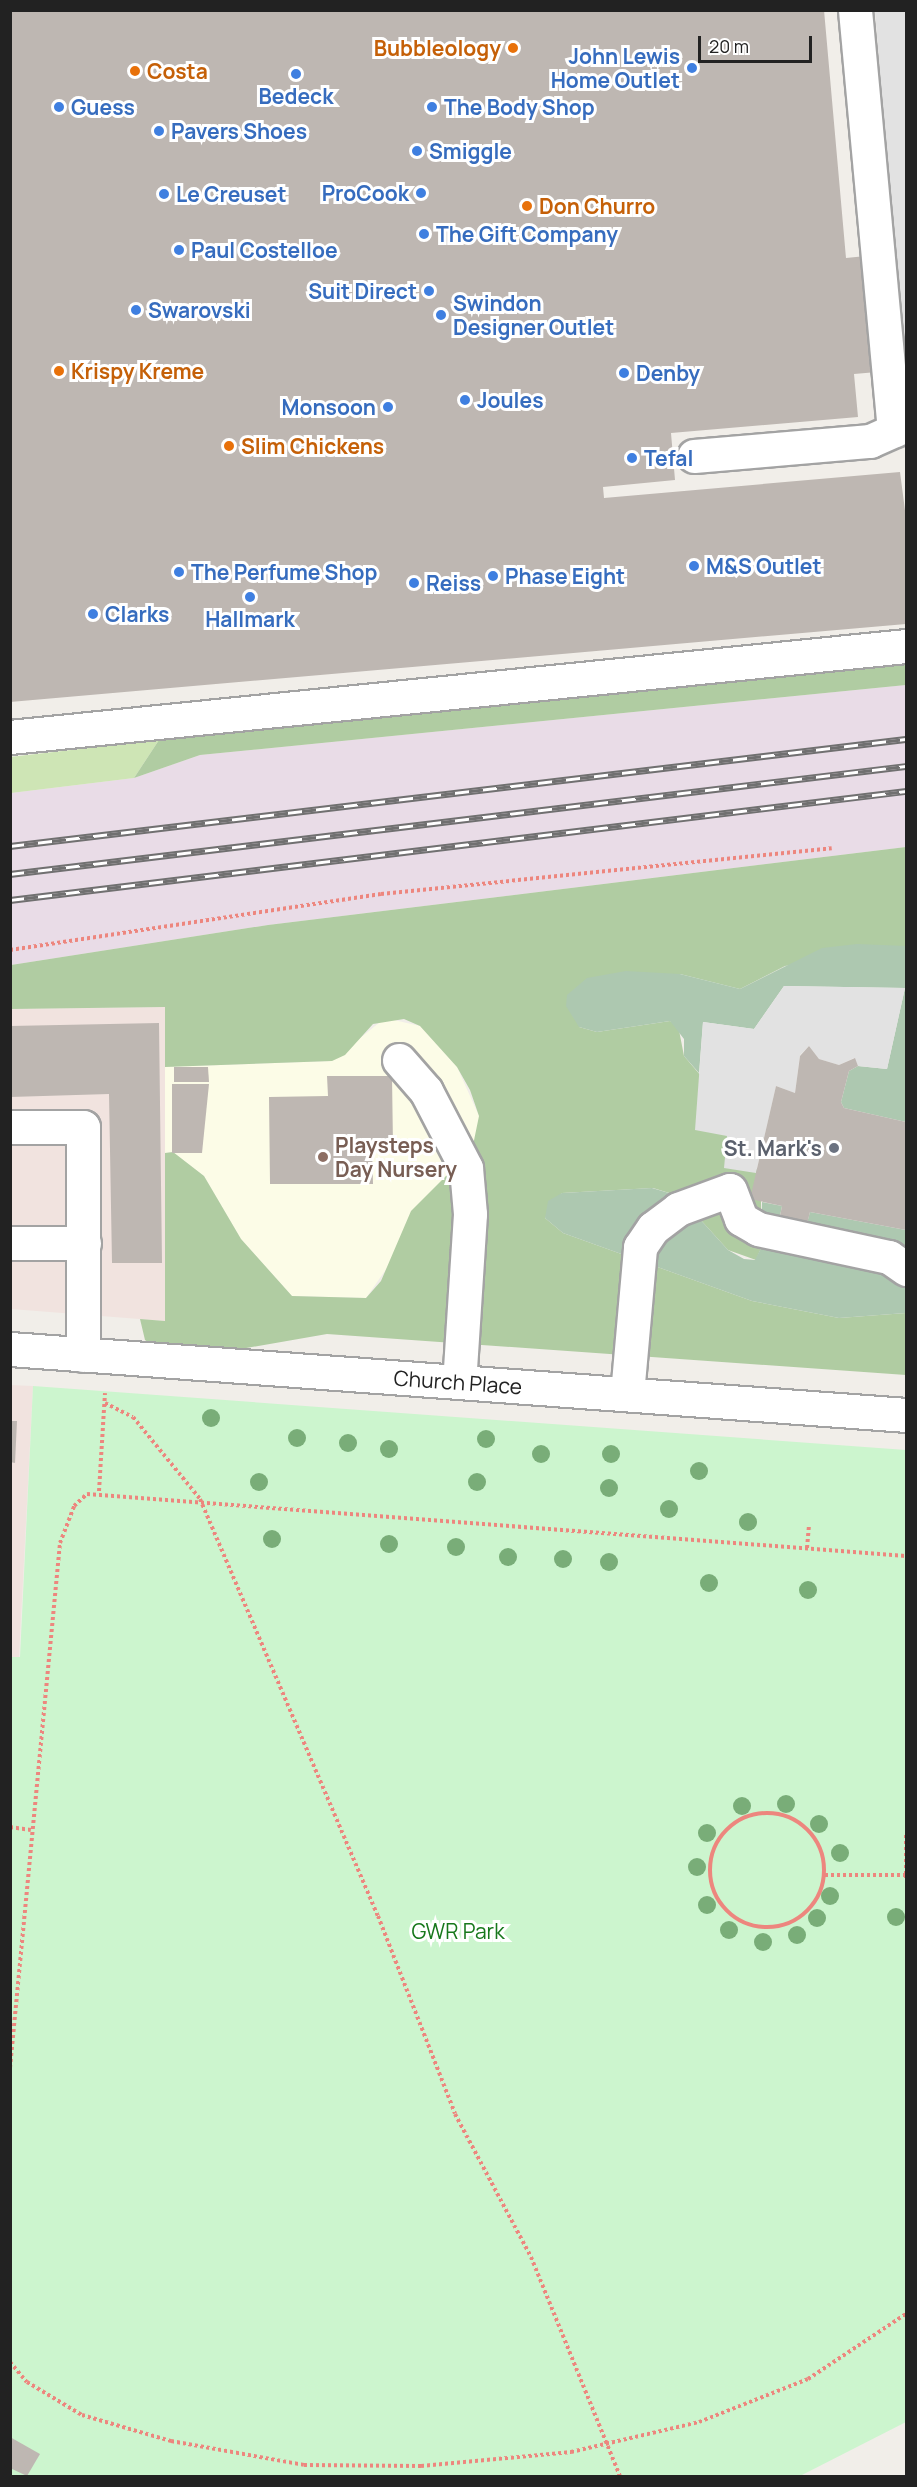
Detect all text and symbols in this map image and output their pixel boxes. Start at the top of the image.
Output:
scale bar [701,24,815,62]
text: 20 m [709,34,749,58]
place label: Bubbleology [374,35,501,61]
marker: Bubbleology [506,41,520,55]
place label: John Lewis Home Outlet [551,43,680,93]
place label: Costa [147,58,208,84]
marker: John Lewis Home Outlet [685,61,699,75]
marker: Costa [128,64,142,78]
marker: Bedeck [289,67,303,81]
place label: Bedeck [259,83,333,109]
place label: Guess [71,94,135,120]
place label: The Body Shop [444,94,595,120]
marker: Guess [52,100,66,114]
marker: The Body Shop [425,100,439,114]
place label: Pavers Shoes [171,118,307,144]
marker: Pavers Shoes [152,124,166,138]
place label: Smiggle [429,138,512,164]
marker: Smiggle [410,144,424,158]
place label: ProCook [322,180,409,206]
place label: Le Creuset [176,181,287,207]
marker: ProCook [414,186,428,200]
marker: Le Creuset [157,187,171,201]
place label: Don Churro [539,193,655,219]
marker: Don Churro [520,199,534,213]
place label: The Gift Company [436,221,618,247]
marker: The Gift Company [417,227,431,241]
place label: Paul Costelloe [191,237,338,263]
marker: Paul Costelloe [172,243,186,257]
place label: Suit Direct [308,278,417,304]
marker: Suit Direct [422,284,436,298]
place label: Swindon Designer Outlet [453,290,614,340]
place label: Swarovski [148,297,251,323]
marker: Swarovski [129,303,143,317]
marker: Swindon Designer Outlet [434,308,448,322]
place label: Krispy Kreme [71,358,204,384]
place label: Denby [636,360,700,386]
marker: Krispy Kreme [52,364,66,378]
marker: Denby [617,366,631,380]
place label: Joules [477,387,544,413]
marker: Joules [458,393,472,407]
place label: Monsoon [281,394,376,420]
marker: Monsoon [381,400,395,414]
place label: Slim Chickens [241,433,384,459]
marker: Slim Chickens [222,439,236,453]
place label: Tefal [644,445,693,471]
marker: Tefal [625,451,639,465]
place label: M&S Outlet [706,553,822,579]
place label: The Perfume Shop [191,559,377,585]
marker: M&S Outlet [687,559,701,573]
place label: Phase Eight [505,563,625,589]
marker: The Perfume Shop [172,565,186,579]
marker: Phase Eight [486,569,500,583]
place label: Reiss [426,570,481,596]
marker: Reiss [407,576,421,590]
marker: Hallmark [243,590,257,604]
place label: Clarks [105,601,169,627]
place label: Hallmark [205,606,295,632]
marker: Clarks [86,607,100,621]
place label: Playsteps Day Nursery [335,1132,457,1182]
place label: St. Mark's [724,1135,822,1161]
marker: St. Mark's [827,1141,841,1155]
marker: Playsteps Day Nursery [316,1150,330,1164]
street label: Church Place [393,1365,523,1399]
park label: GWR Park [411,1918,505,1944]

